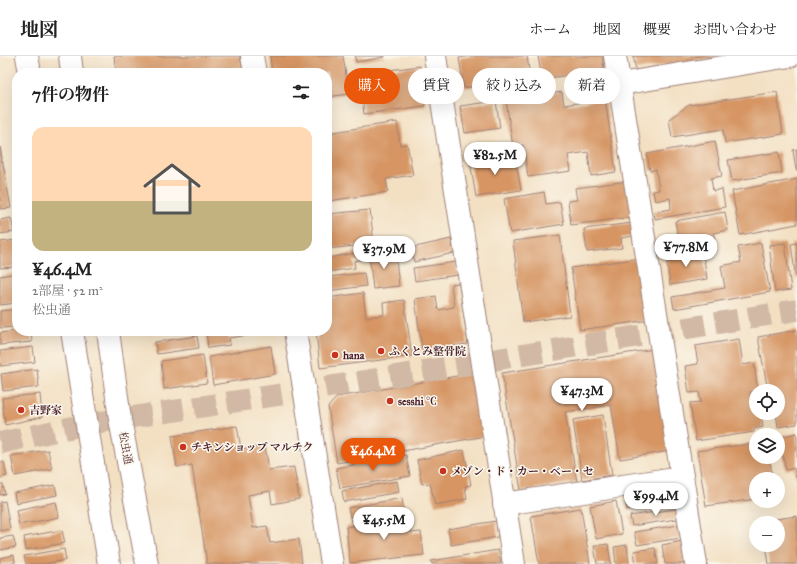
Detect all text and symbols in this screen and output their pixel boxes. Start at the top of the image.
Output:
text: 地図 [20,18,58,41]
text: ホーム [529,21,571,38]
text: 地図 [593,21,621,38]
text: 概要 [643,21,671,38]
text: お問い合わせ [693,21,777,38]
chip: 購入 [344,68,400,104]
chip: 賃貸 [408,68,464,104]
chip: 絞り込み [472,68,556,104]
chip: 新着 [564,68,620,104]
icon: filters [290,81,312,103]
text: 7件の物件 [32,84,109,105]
pin: ¥82.5M [462,142,528,176]
text: ¥82.5M [473,147,517,163]
icon: home [136,153,208,225]
pin: ¥77.8M [653,234,719,268]
pin: ¥37.9M [351,236,417,270]
text: ¥77.8M [663,239,709,255]
text: ¥37.9M [362,241,406,257]
text: ¥46.4M [32,259,92,280]
text: 2部屋 · 52 m² [32,283,103,299]
text: 松虫通 [32,302,71,318]
place label: ふくとみ整骨院 [389,345,466,358]
marker: ふくとみ整骨院 [376,346,386,356]
place label: hana [342,349,365,362]
marker: hana [330,350,340,360]
pin: ¥47.3M [549,378,615,412]
text: ¥47.3M [560,383,604,399]
map controls [749,384,785,552]
button: locate [749,384,785,420]
place label: sesshi ℃ [398,395,437,408]
marker: sesshi ℃ [385,396,395,406]
place label: 吉野家 [29,404,62,417]
marker: 吉野家 [16,405,26,415]
button: layers [749,428,785,464]
street label: 松虫通 [116,431,135,466]
pin: ¥46.4M [340,438,406,472]
place label: チキンショップ マルチク [191,441,313,454]
marker: チキンショップ マルチク [178,442,188,452]
text: ¥46.4M [350,443,396,459]
place label: メゾン・ド・カー・ベー・セ [451,465,594,478]
marker: メゾン・ド・カー・ベー・セ [438,466,448,476]
button: + [749,472,785,508]
pin: ¥99.4M [623,483,689,517]
text: ¥99.4M [633,488,679,504]
pin: ¥45.5M [351,507,417,541]
text: ¥45.5M [362,512,406,528]
button: − [749,516,785,552]

